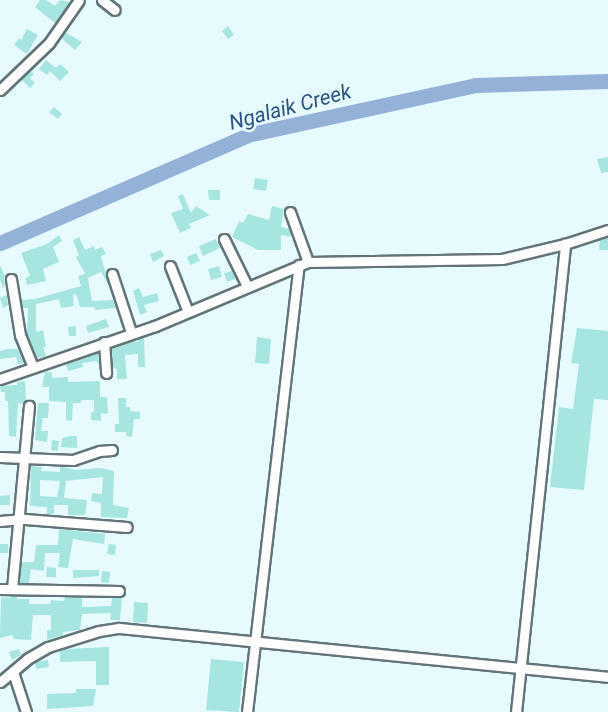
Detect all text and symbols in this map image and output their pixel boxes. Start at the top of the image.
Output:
water label: Ngalaik Creek [226,79,354,135]

